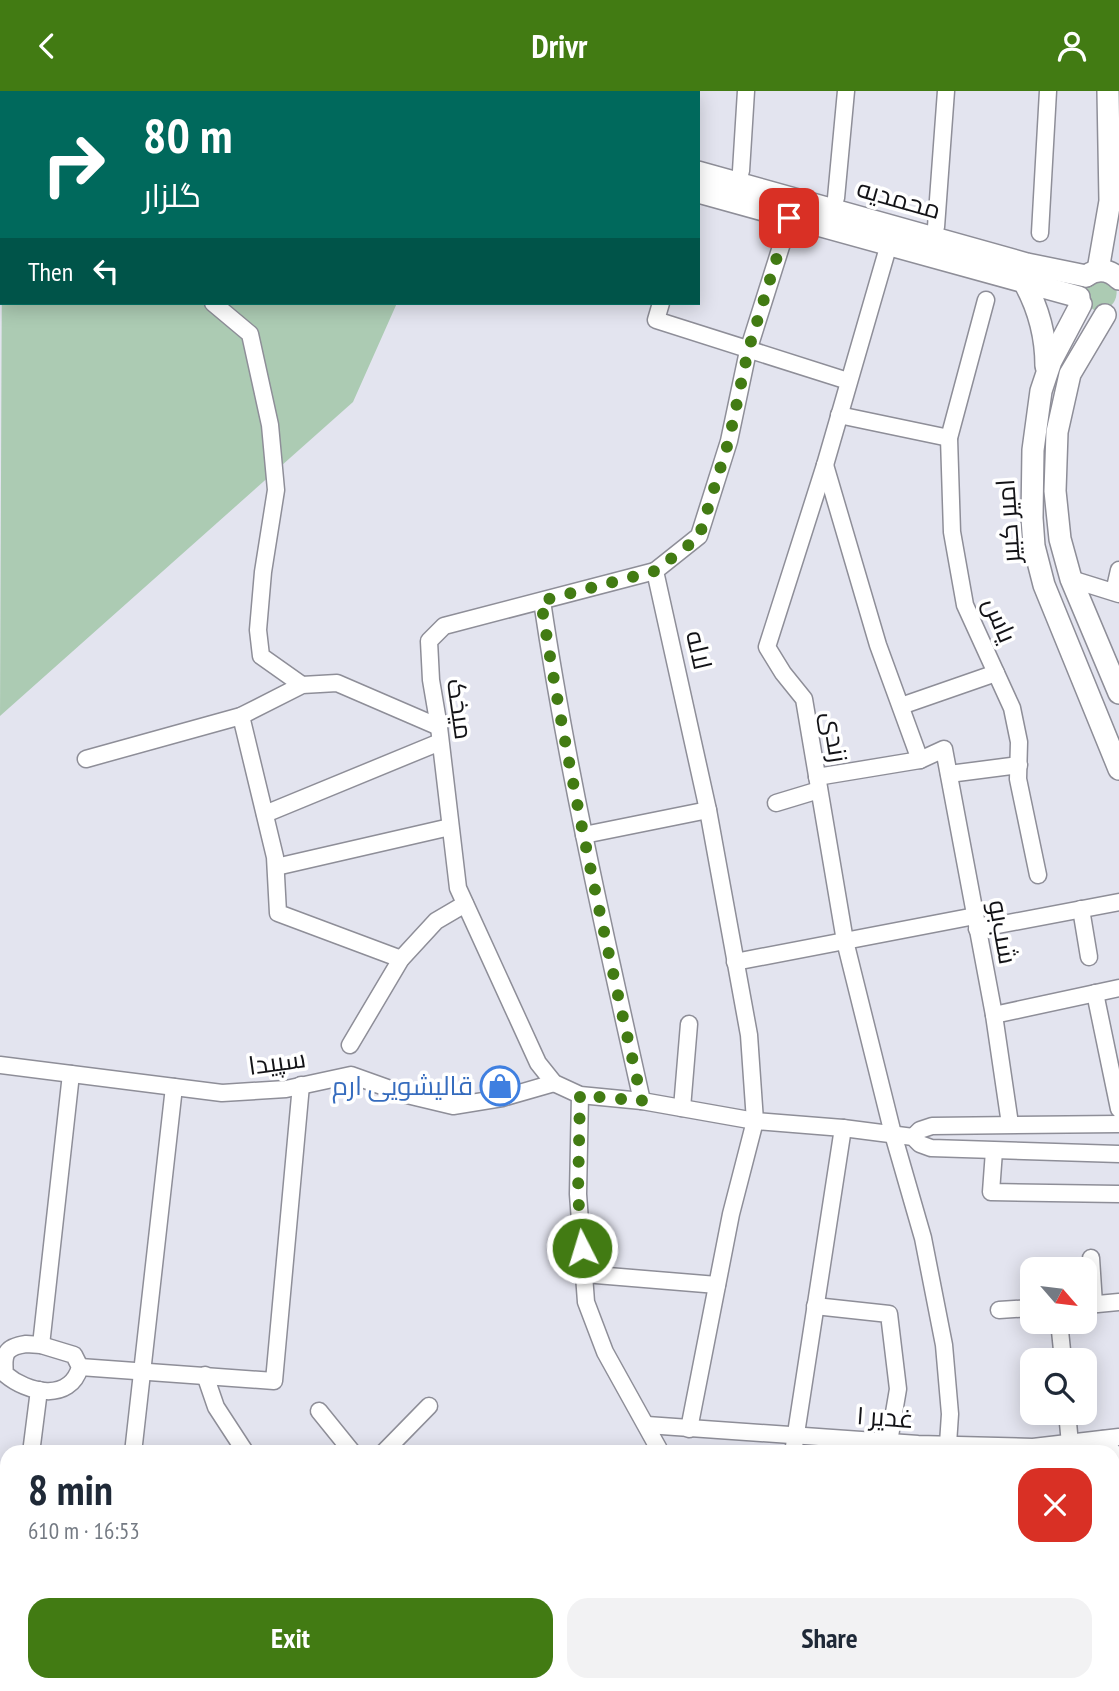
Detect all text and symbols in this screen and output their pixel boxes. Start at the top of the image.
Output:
text: Drivr [532,25,587,67]
icon: back [28,27,66,65]
icon: person [1053,27,1091,65]
text: 80 m [143,103,232,167]
icon: right [28,119,119,210]
street label: محمدیه [853,171,945,226]
text: گلزار [143,174,201,216]
pin [759,188,819,248]
icon: arrive [770,199,808,237]
icon: left [87,252,125,290]
text: Then [28,255,73,288]
street label: امیر کبیر [988,478,1027,566]
street label: یاس [976,592,1025,648]
street label: لاله [679,627,720,673]
street label: میخک [440,676,481,742]
street label: زندی [815,709,856,765]
street label: شب‌بو [982,897,1025,967]
street label: سپیدا [246,1041,308,1083]
shop icon: قالیشویی ارم [479,1065,521,1107]
place label: قالیشویی ارم [332,1069,473,1104]
position arrow [545,1211,619,1285]
north arrow [1020,1257,1097,1333]
map controls [1020,1257,1097,1425]
button: search [1020,1348,1097,1425]
street label: غدیر ۱ [855,1398,915,1435]
text: 8 min [28,1462,113,1517]
button: close [1018,1468,1092,1542]
text: 610 m · 16:53 [28,1516,140,1545]
button: Exit [28,1598,553,1678]
button: Share [567,1598,1092,1678]

